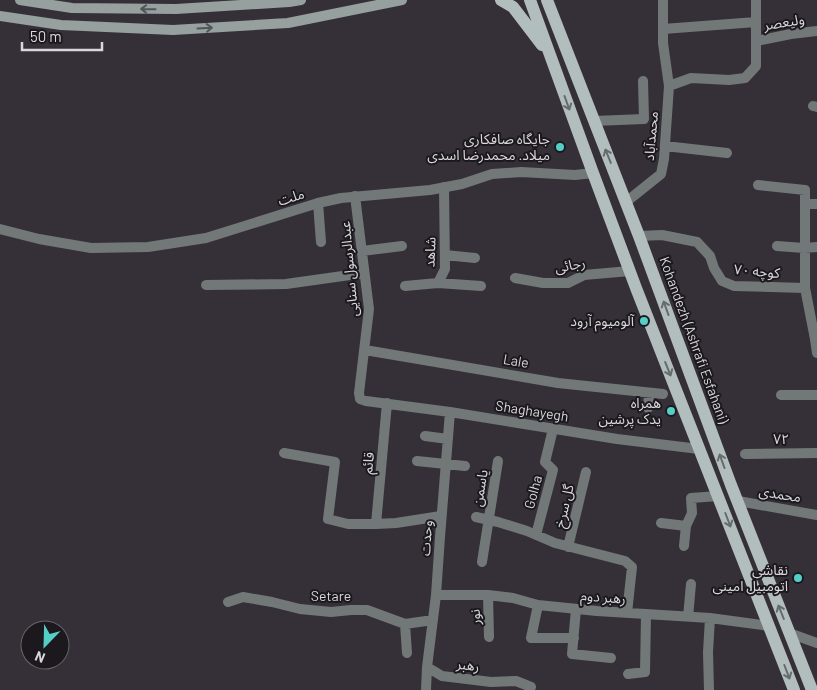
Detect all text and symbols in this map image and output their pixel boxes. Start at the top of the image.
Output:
one-way arrow [140,4,156,14]
street label: ولیعصر [761,10,806,34]
scale bar [22,20,102,52]
one-way arrow [197,24,213,33]
text: 50 m [30,27,62,45]
one-way arrow [563,94,572,110]
street label: محمدآباد [640,110,661,161]
place label: جایگاه صافکاری میلاد. محمدرضا اسدی [427,130,550,164]
marker: جایگاه صافکاری میلاد. محمدرضا اسدی [554,141,566,153]
one-way arrow [603,149,612,165]
street label: ملت [276,184,306,209]
street label: عبدالرسول سنایی [336,220,362,318]
street label: شاهد [420,236,439,268]
street label: رجائی [553,253,587,277]
street label: Kohandezh (Ashrafi Esfahani) [656,254,733,426]
street label: کوچه ۷۰ [733,260,781,283]
one-way arrow [661,301,670,316]
place label: آلومیوم آرود [570,312,635,332]
marker: آلومیوم آرود [638,315,650,327]
street label: Lale [502,350,530,371]
one-way arrow [664,361,673,376]
place label: همراه یدک پرشین [599,394,661,429]
street label: Shaghayegh [494,396,570,425]
marker: همراه یدک پرشین [665,405,677,417]
street label: ۷۲ [773,430,789,447]
street label: قائم [358,451,380,475]
one-way arrow [717,454,726,469]
street label: یاسمن [468,468,492,508]
street label: Golha [520,473,545,511]
street label: گل سرخ [550,482,580,530]
street label: محمدی [758,482,802,506]
one-way arrow [724,513,733,528]
street label: وحدت [416,519,436,557]
place label: نقاشی اتومبیل امینی [712,561,788,595]
marker: نقاشی اتومبیل امینی [792,572,804,584]
street label: رهبر دوم [580,586,626,610]
street label: Setare [311,587,351,604]
one-way arrow [776,605,786,620]
street label: نور [466,609,484,626]
north arrow [20,620,70,670]
text: N [32,648,47,667]
street label: رهبر [455,655,480,675]
one-way arrow [783,664,792,679]

